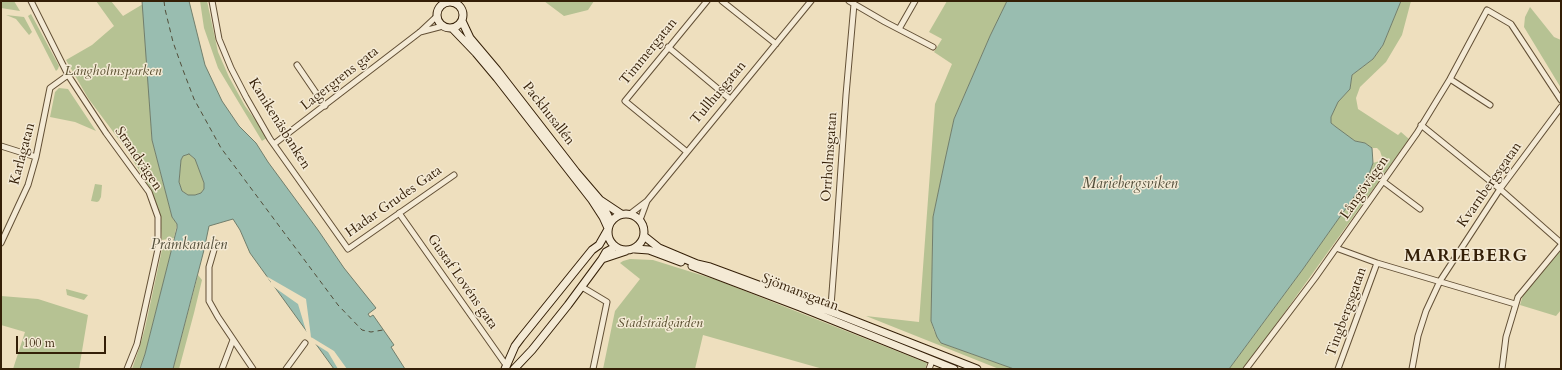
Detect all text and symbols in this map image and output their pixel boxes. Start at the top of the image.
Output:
street label: Timmergatan [617,15,681,89]
street label: Lagergrens gata [298,43,382,115]
street label: Tullhusgatan [688,58,750,128]
park label: Långholmsparken [65,64,161,80]
street label: Kanikenäsbanken [244,75,314,173]
street label: Packhusallén [518,79,578,149]
street label: Orrholmsgatan [818,112,842,202]
street label: Karlagatan [7,121,39,187]
street label: Strandvägen [111,124,165,194]
street label: Kvarnbergsgatan [1454,139,1526,231]
street label: Långövägen [1337,153,1393,223]
street label: Hadar Grudes Gata [343,162,445,242]
water label: Mariebergsviken [1082,176,1178,194]
street label: Gustaf Lovéns gata [423,231,501,333]
water label: Pråmkanalen [151,237,227,255]
district label: MARIEBERG [1404,246,1528,268]
street label: Tingbergsgatan [1323,265,1371,359]
street label: Sjömansgatan [759,271,841,315]
park label: Stadsträdgården [617,316,703,332]
scale bar [18,328,108,354]
text: 100 m [23,335,55,351]

